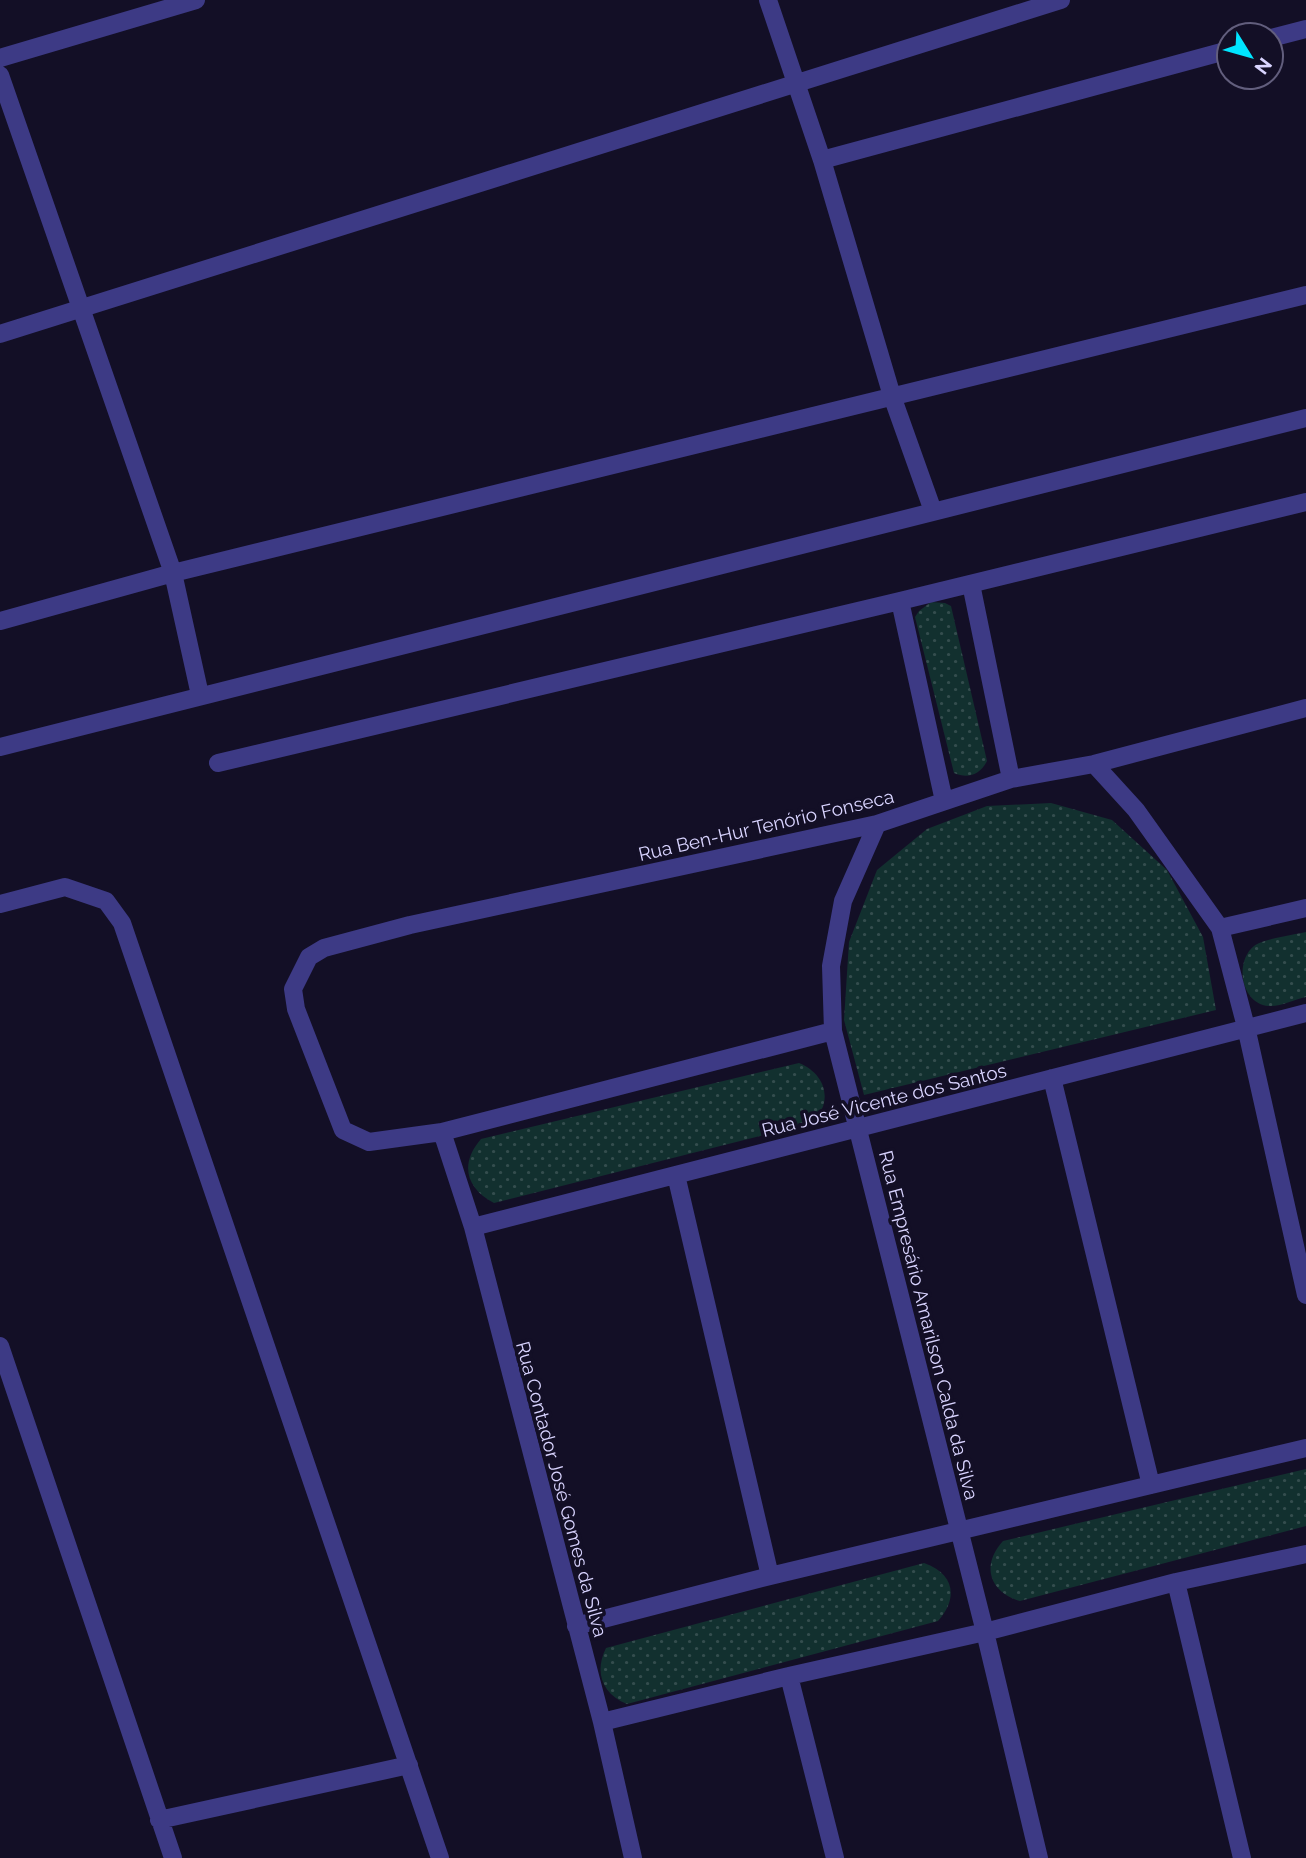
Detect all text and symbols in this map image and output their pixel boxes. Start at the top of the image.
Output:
north arrow [1215,21,1285,91]
text: N [1250,54,1277,79]
street label: Rua Ben-Hur Tenório Fonseca [636,785,896,865]
street label: Rua José Vicente dos Santos [759,1059,1009,1141]
street label: Rua Empresário Amarilson Calda da Silva [875,1148,983,1502]
street label: Rua Contador José Gomes da Silva [512,1339,612,1639]

